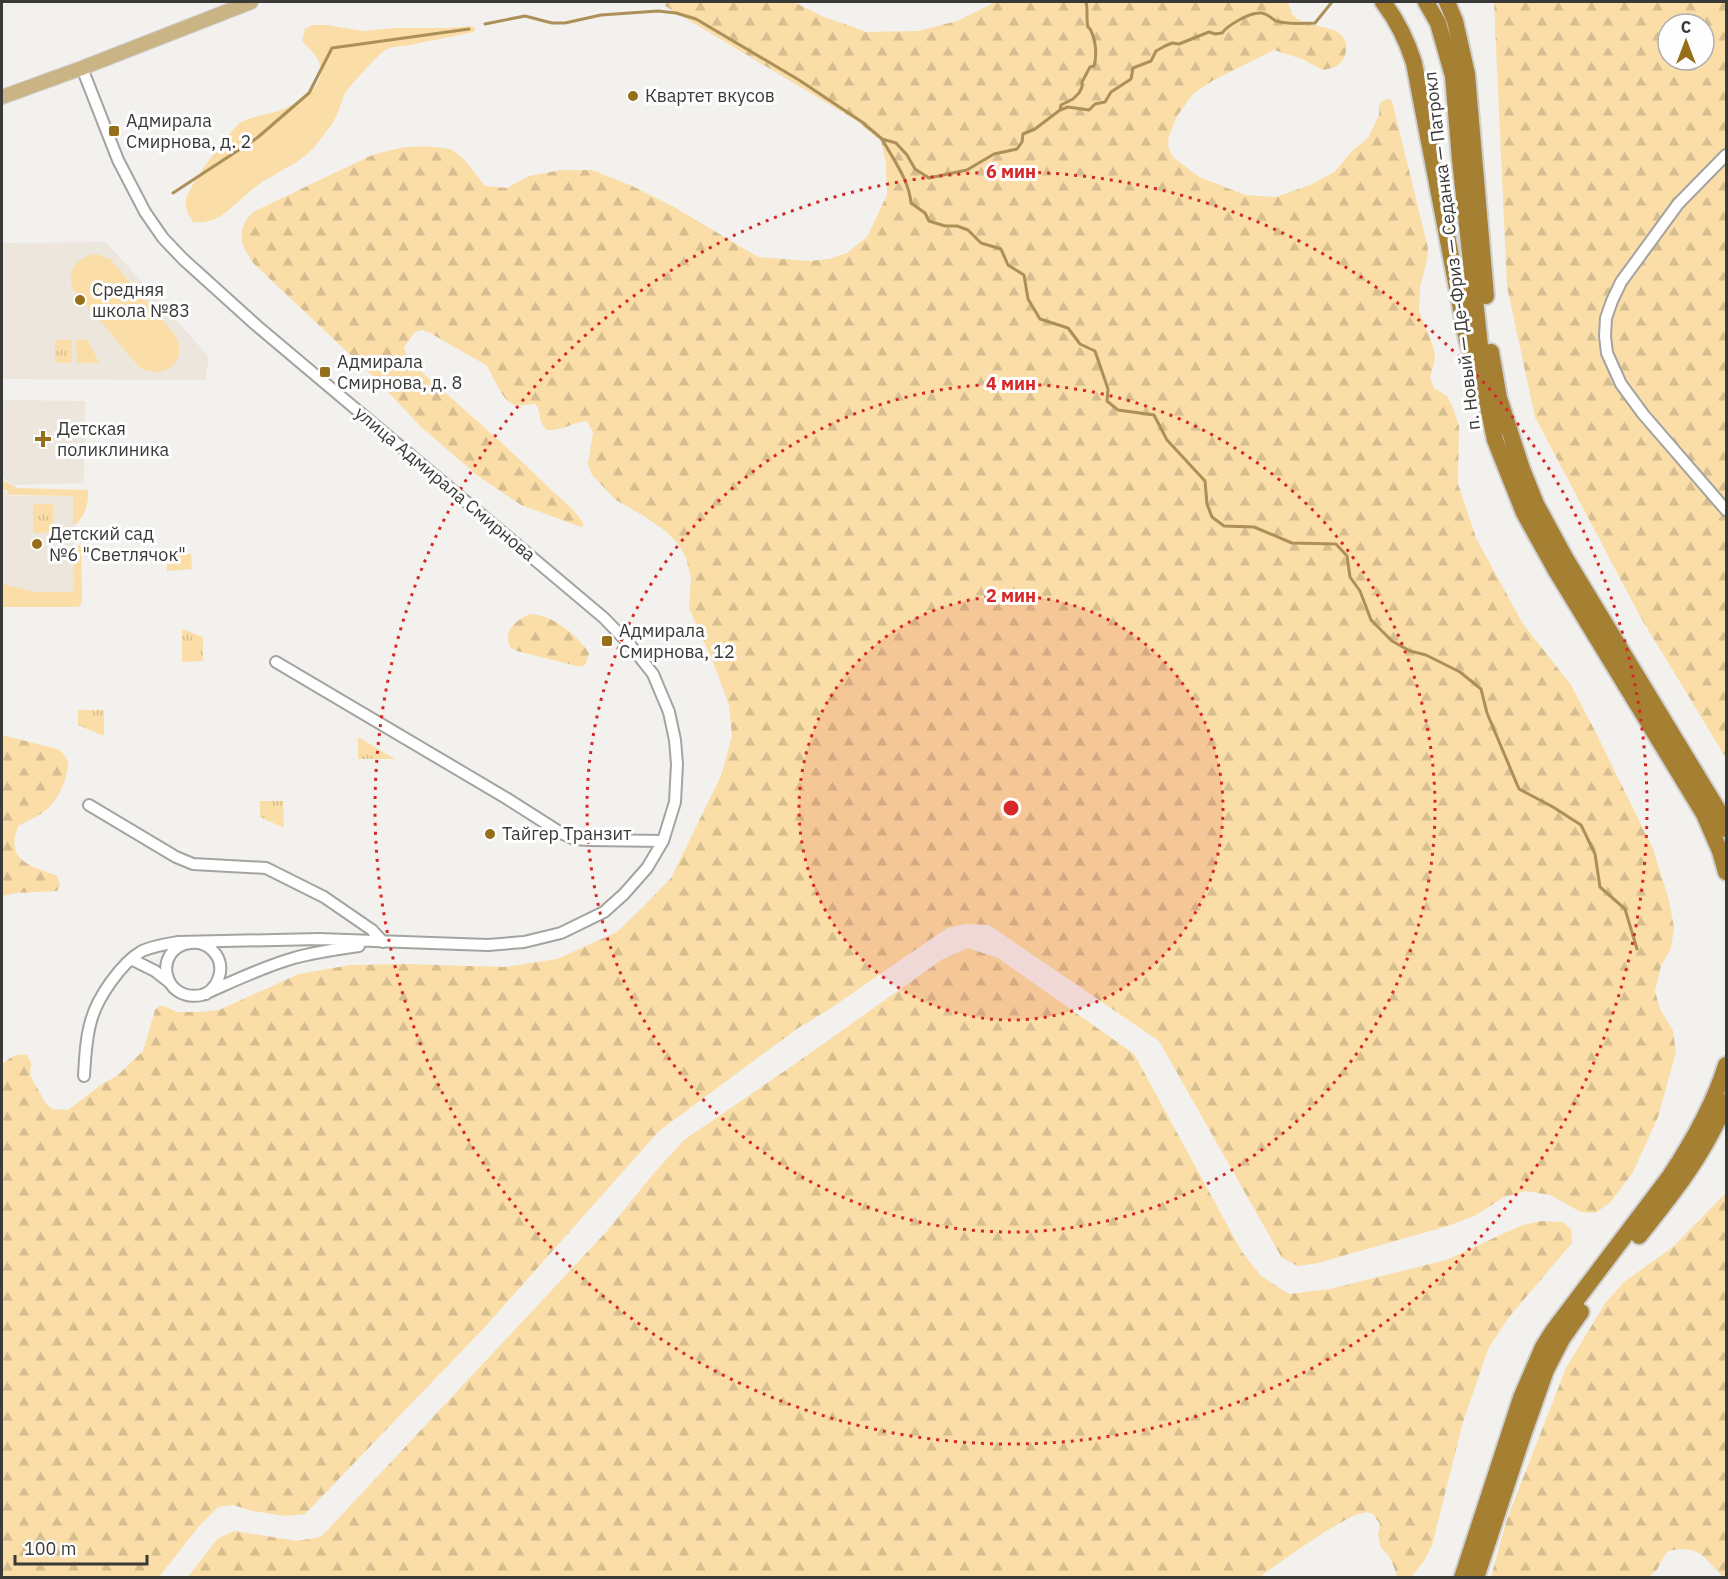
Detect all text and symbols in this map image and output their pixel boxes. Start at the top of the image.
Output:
north arrow [1656,12,1716,72]
text: С [1681,17,1691,37]
street label: п. Новый — Де-Фриз — Седанка — Патрокл [1418,70,1485,432]
place label: Квартет вкусов [645,84,775,107]
marker: Квартет вкусов [626,89,640,103]
place label: Адмирала Смирнова, д. 2 [126,109,251,153]
marker: Адмирала Смирнова, д. 2 [107,124,121,138]
text: 6 мин [986,160,1036,183]
place label: Средняя школа №83 [92,278,190,322]
marker: Средняя школа №83 [73,293,87,307]
place label: Адмирала Смирнова, д. 8 [337,350,462,394]
marker: Адмирала Смирнова, д. 8 [318,365,332,379]
text: 4 мин [986,372,1036,395]
street label: улица Адмирала Смирнова [350,401,541,566]
place label: Детская поликлиника [57,417,170,461]
marker: Детская поликлиника [34,430,52,448]
place label: Детский сад №6 "Светлячок" [49,522,186,566]
marker: Детский сад №6 "Светлячок" [30,537,44,551]
text: 2 мин [986,584,1036,607]
place label: Адмирала Смирнова, 12 [619,619,735,663]
marker: Адмирала Смирнова, 12 [600,634,614,648]
centre of rings [1001,798,1021,818]
place label: Тайгер Транзит [502,822,632,845]
marker: Тайгер Транзит [483,827,497,841]
scale bar [15,1528,147,1566]
text: 100 m [24,1537,76,1560]

